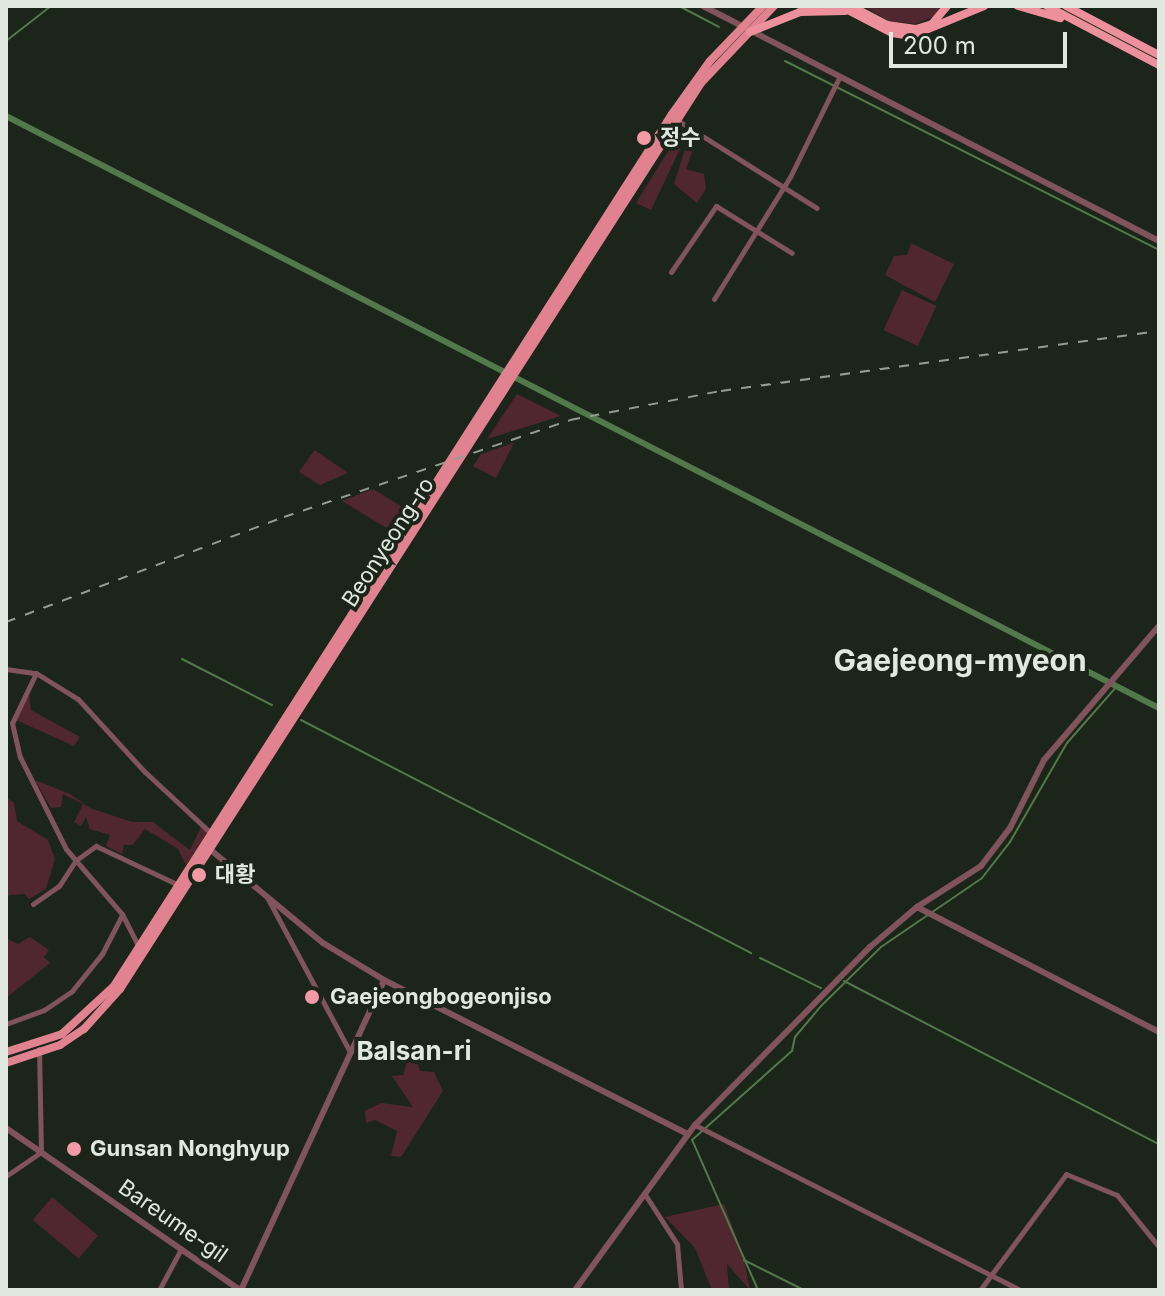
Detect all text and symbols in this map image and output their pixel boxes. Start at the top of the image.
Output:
scale bar [893,16,1071,66]
text: 200 m [903,31,976,60]
place label: 정수 [660,125,700,151]
marker: 정수 [635,129,653,147]
street label: Beonyeong-ro [336,472,440,612]
district label: Gaejeong-myeon [833,642,1087,678]
place label: 대황 [215,862,255,888]
marker: 대황 [190,866,208,884]
place label: Gaejeongbogeonjiso [330,984,552,1010]
marker: Gaejeongbogeonjiso [301,986,323,1008]
district label: Balsan-ri [356,1035,472,1067]
place label: Gunsan Nonghyup [90,1136,290,1162]
marker: Gunsan Nonghyup [65,1140,83,1158]
street label: Bareume-gil [113,1174,233,1268]

